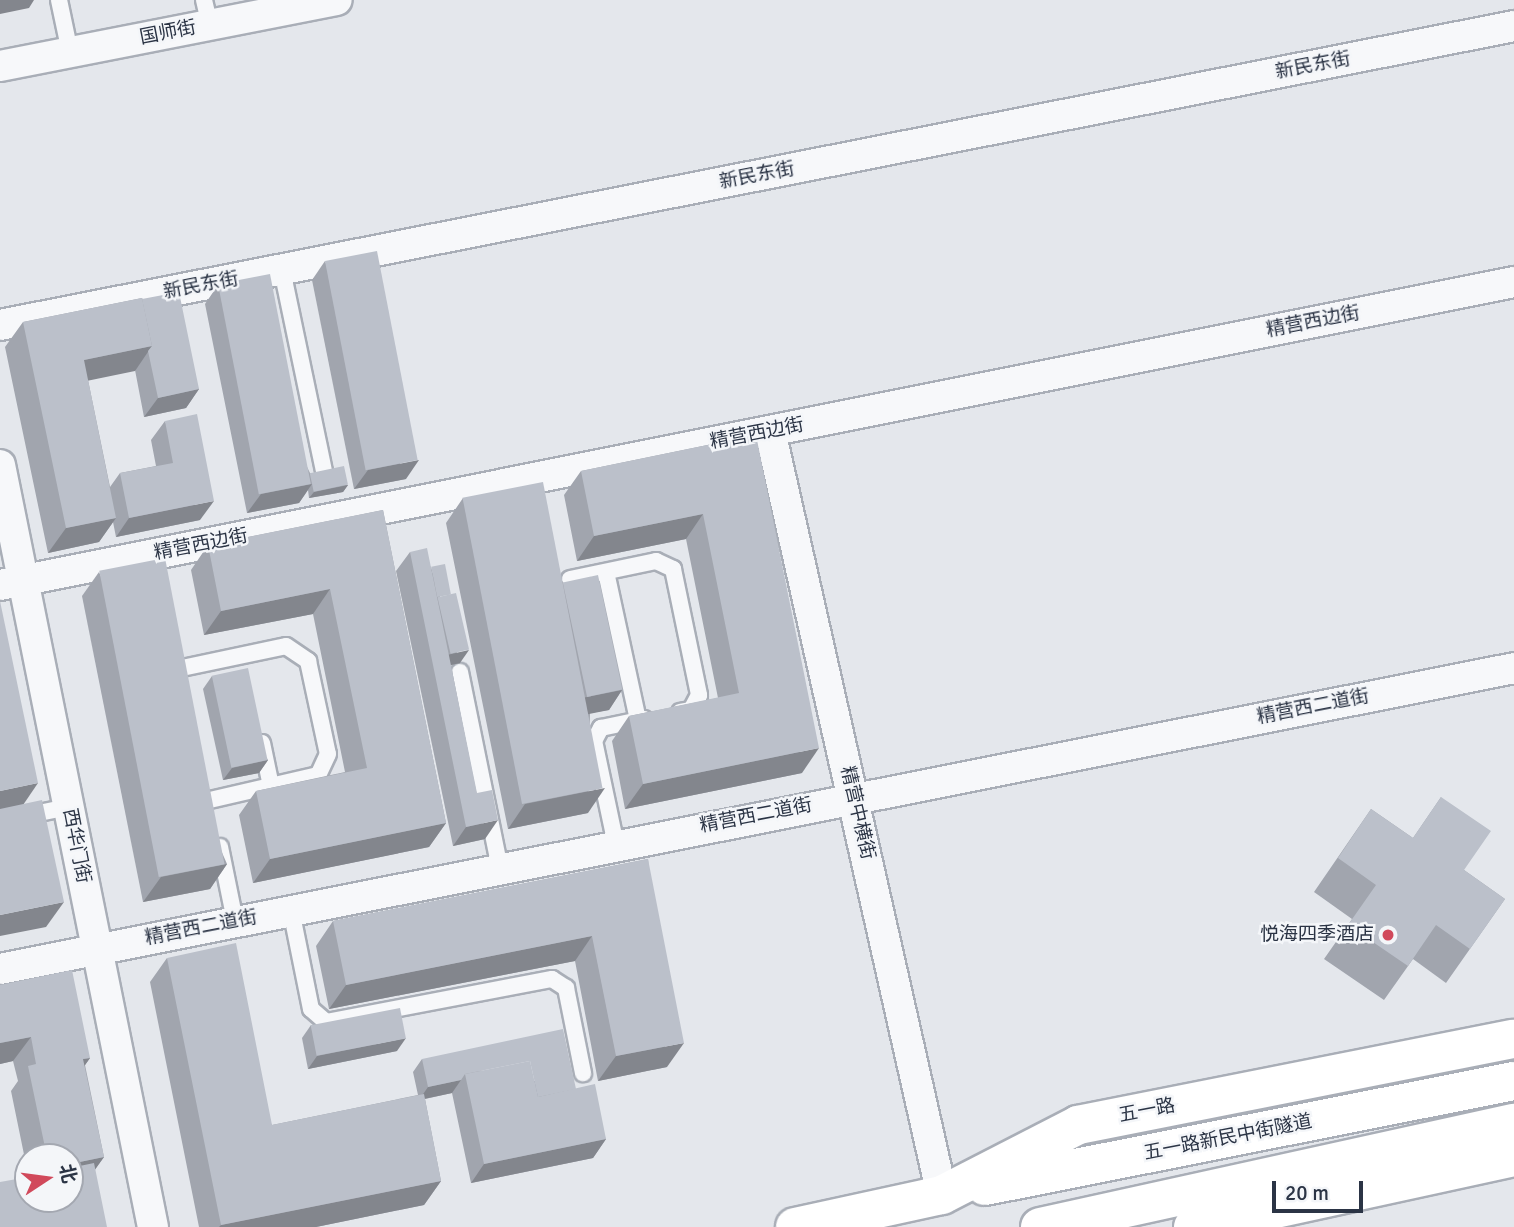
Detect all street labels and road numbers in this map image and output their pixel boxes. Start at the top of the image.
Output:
street label: 国师街 [138,16,198,50]
street label: 新民东街 [1274,48,1352,84]
street label: 新民东街 [718,158,796,194]
street label: 新民东街 [162,268,240,304]
street label: 精营西边街 [1264,302,1362,342]
street label: 精营西边街 [708,414,806,454]
street label: 精营西边街 [152,525,250,565]
street label: 精营西二道街 [1255,685,1371,729]
street label: 精营中横街 [835,764,879,862]
street label: 精营西二道街 [698,794,814,838]
street label: 西华门街 [58,807,94,885]
street label: 精营西二道街 [143,906,259,950]
street label: 五一路 [1117,1094,1177,1128]
street label: 五一路新民中街隧道 [1142,1110,1314,1166]

